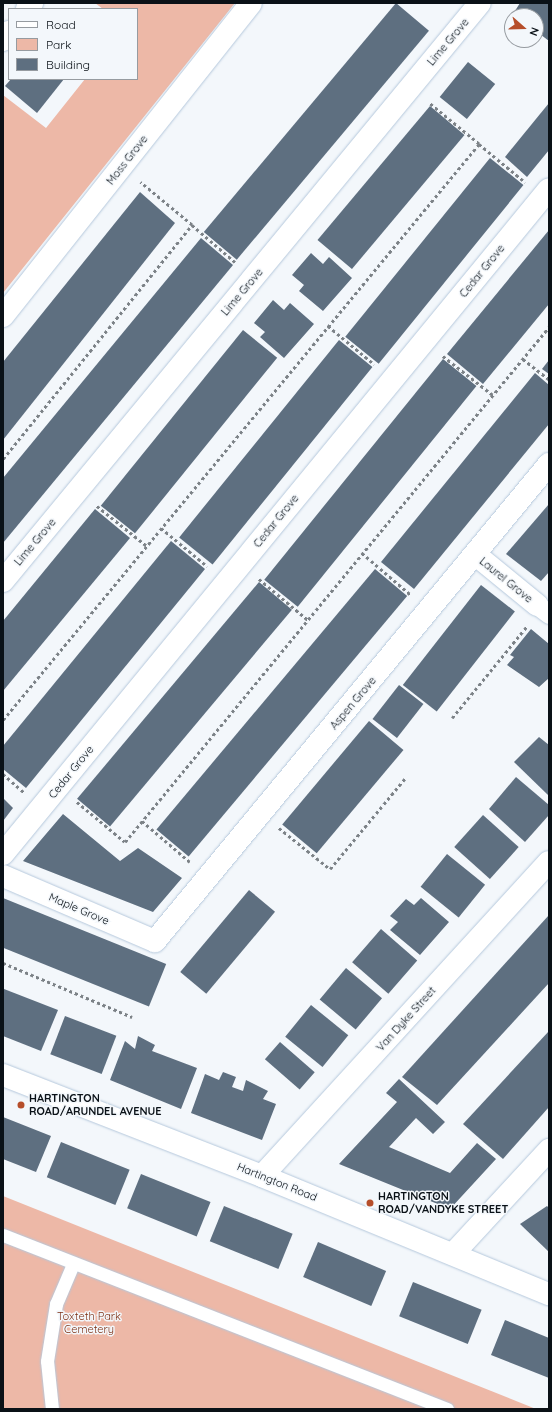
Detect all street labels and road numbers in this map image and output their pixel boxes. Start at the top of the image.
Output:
street label: Lime Grove [424,16,472,68]
street label: Moss Grove [104,133,150,187]
street label: Cedar Grove [457,242,507,300]
street label: Lime Grove [218,266,266,318]
street label: Cedar Grove [251,492,301,550]
street label: Lime Grove [11,516,59,568]
street label: Laurel Grove [477,555,535,605]
street label: Aspen Grove [327,674,379,732]
street label: Cedar Grove [46,743,96,801]
street label: Maple Grove [47,890,111,928]
street label: Van Dyke Street [374,984,438,1054]
street label: Hartington Road [235,1160,319,1204]

